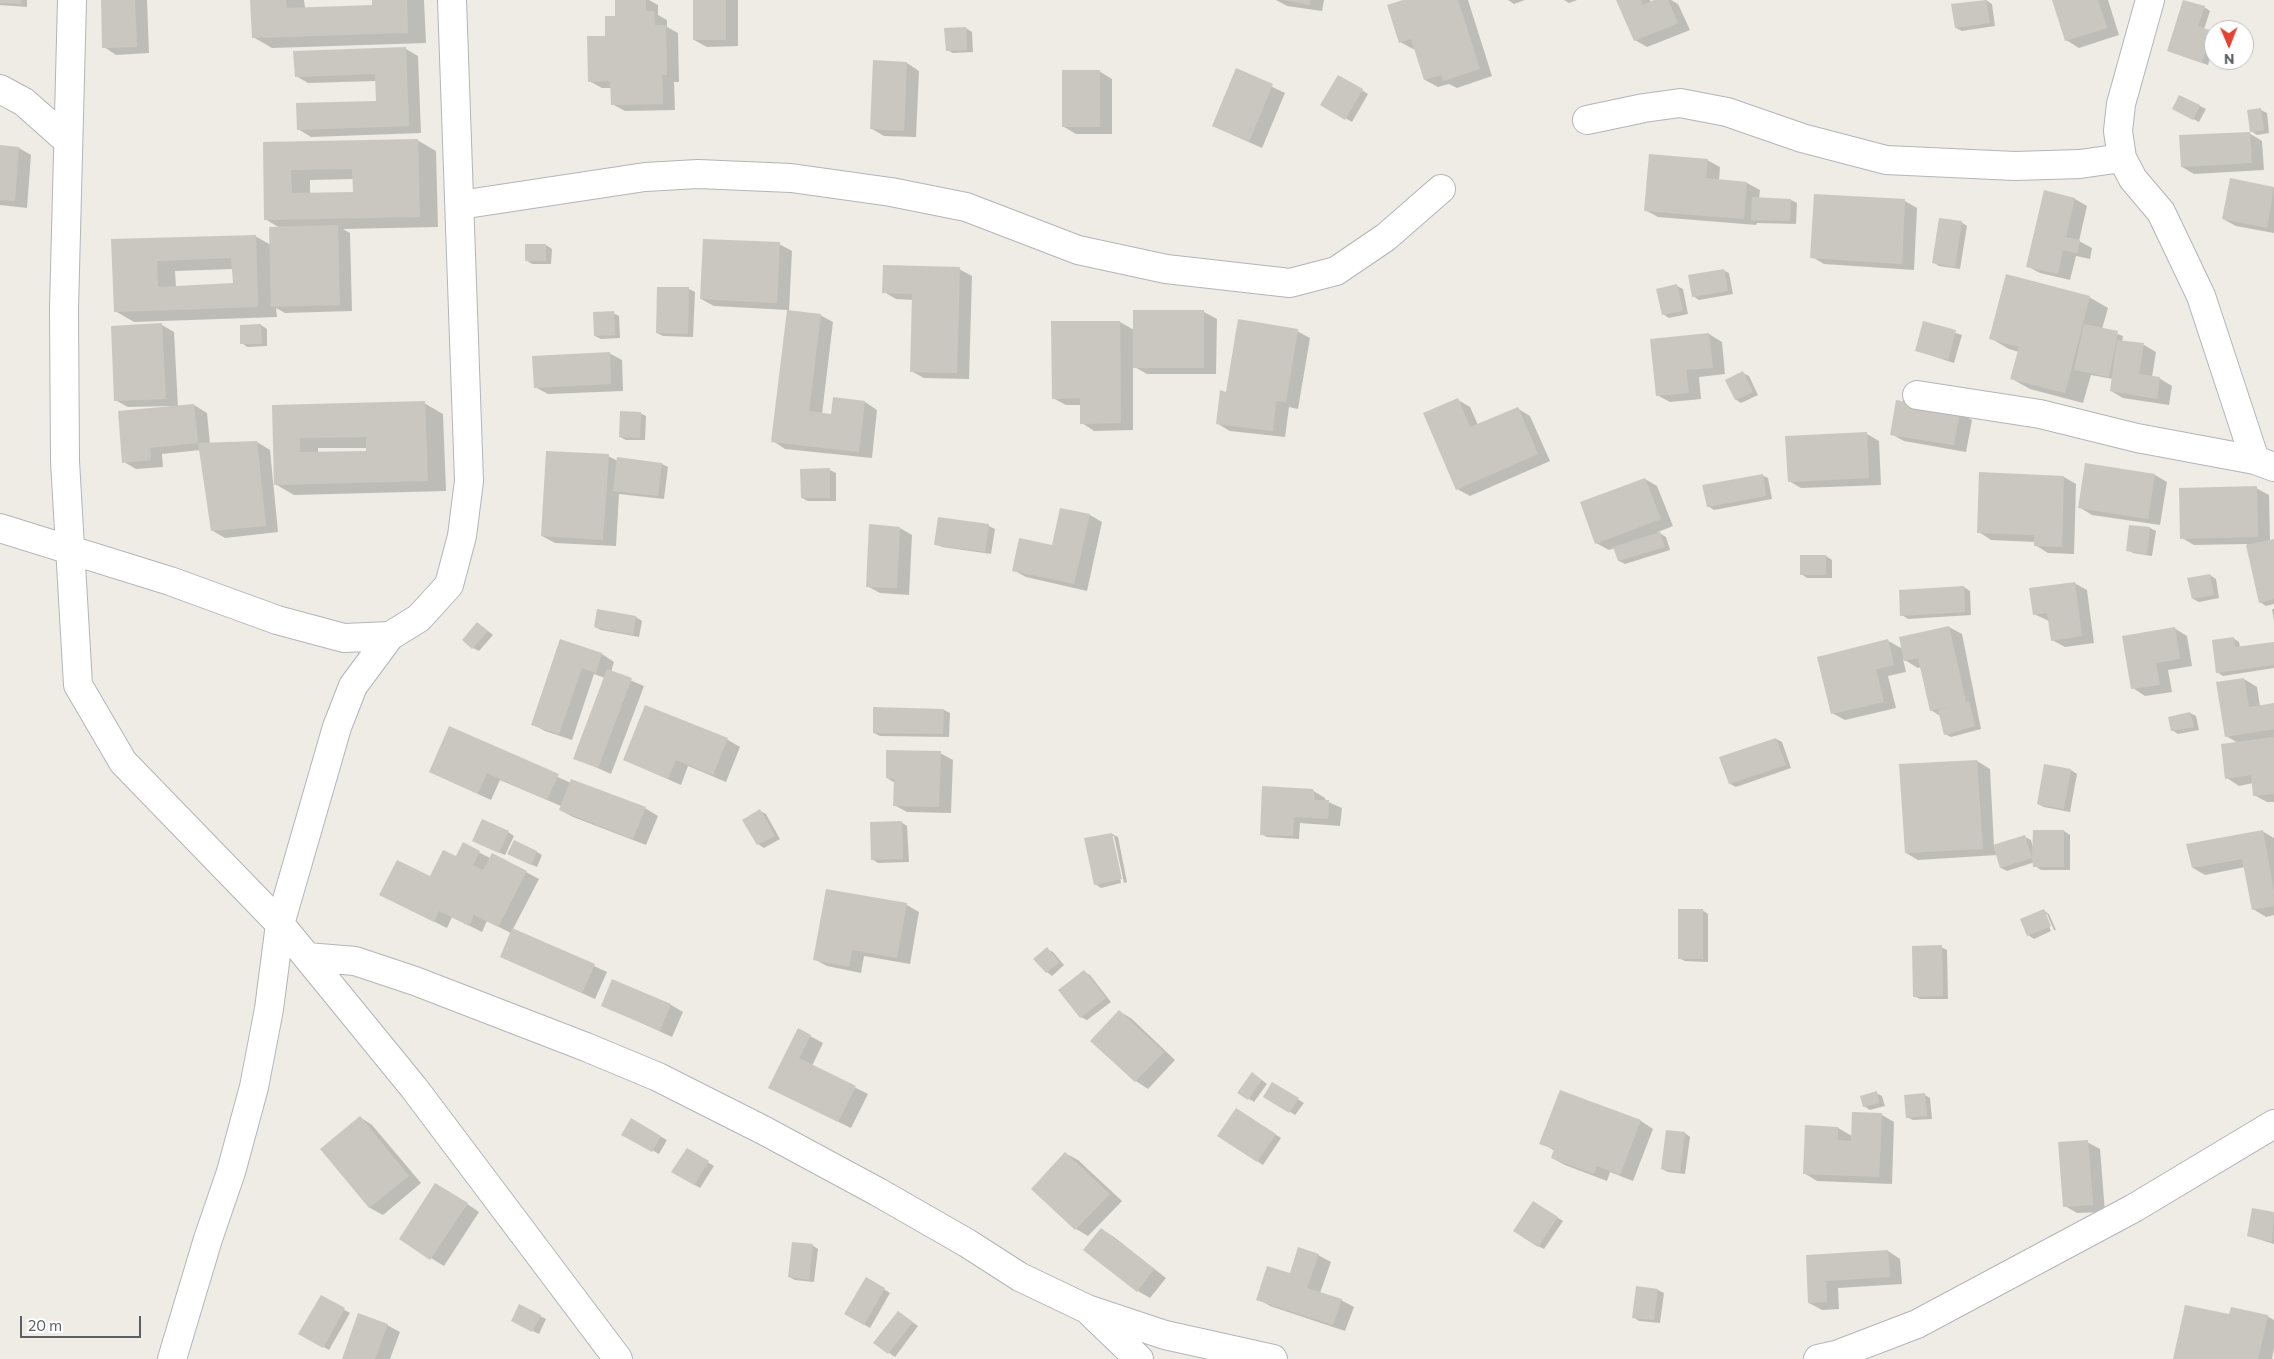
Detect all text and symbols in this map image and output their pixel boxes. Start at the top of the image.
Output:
north arrow [2204,20,2254,70]
text: N [2224,51,2235,68]
scale bar [22,1306,144,1338]
text: 20 m [28,1316,62,1334]

